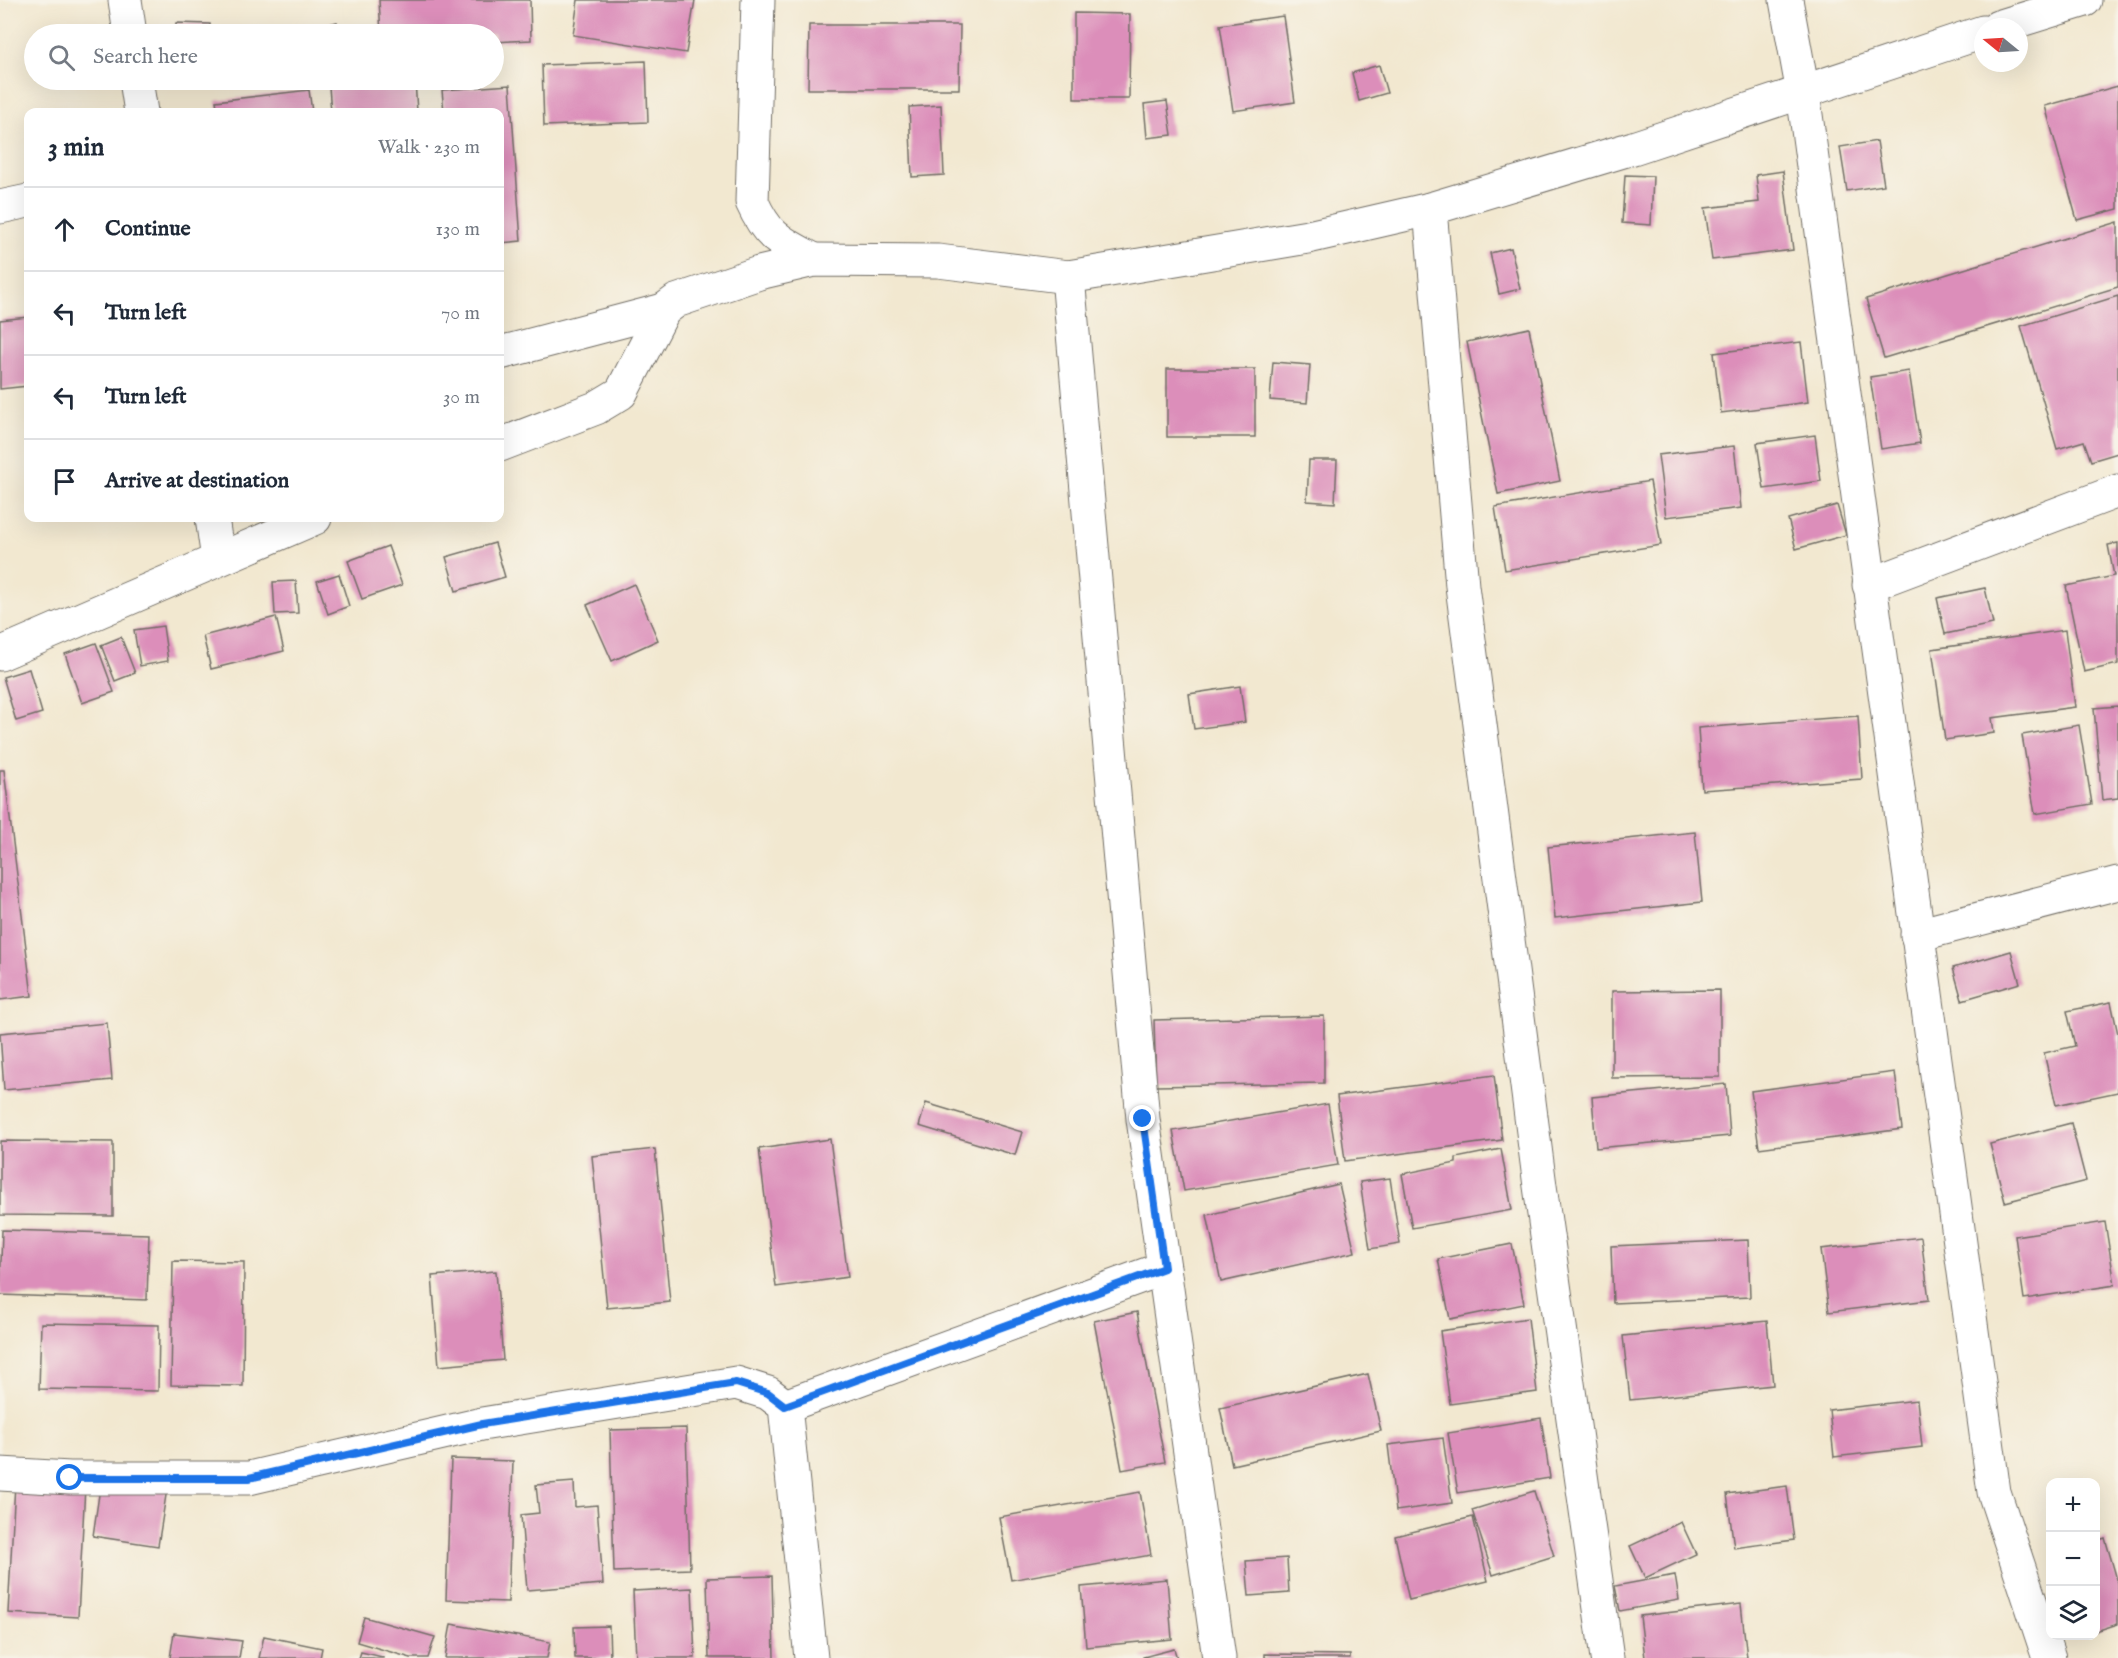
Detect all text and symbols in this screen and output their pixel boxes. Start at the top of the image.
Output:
north arrow [1974,18,2028,72]
search box [24,24,504,90]
icon: search [45,41,78,74]
text: Search here [93,43,198,71]
text: 3 min [48,131,104,164]
text: Walk · 230 m [378,135,480,160]
icon: ahead [48,213,81,246]
text: Continue [105,215,191,243]
text: 130 m [435,217,480,242]
icon: left [48,297,81,330]
text: Turn left [105,299,187,327]
text: 70 m [441,301,480,326]
icon: left [48,381,81,414]
text: Turn left [105,383,187,411]
text: 30 m [443,385,480,410]
icon: arrive [48,465,81,498]
text: Arrive at destination [105,467,289,495]
route end [1129,1105,1155,1131]
route start [56,1464,82,1490]
map controls [2046,1478,2100,1640]
button: + [2046,1478,2100,1532]
button: − [2046,1532,2100,1586]
button: layers [2046,1586,2100,1640]

